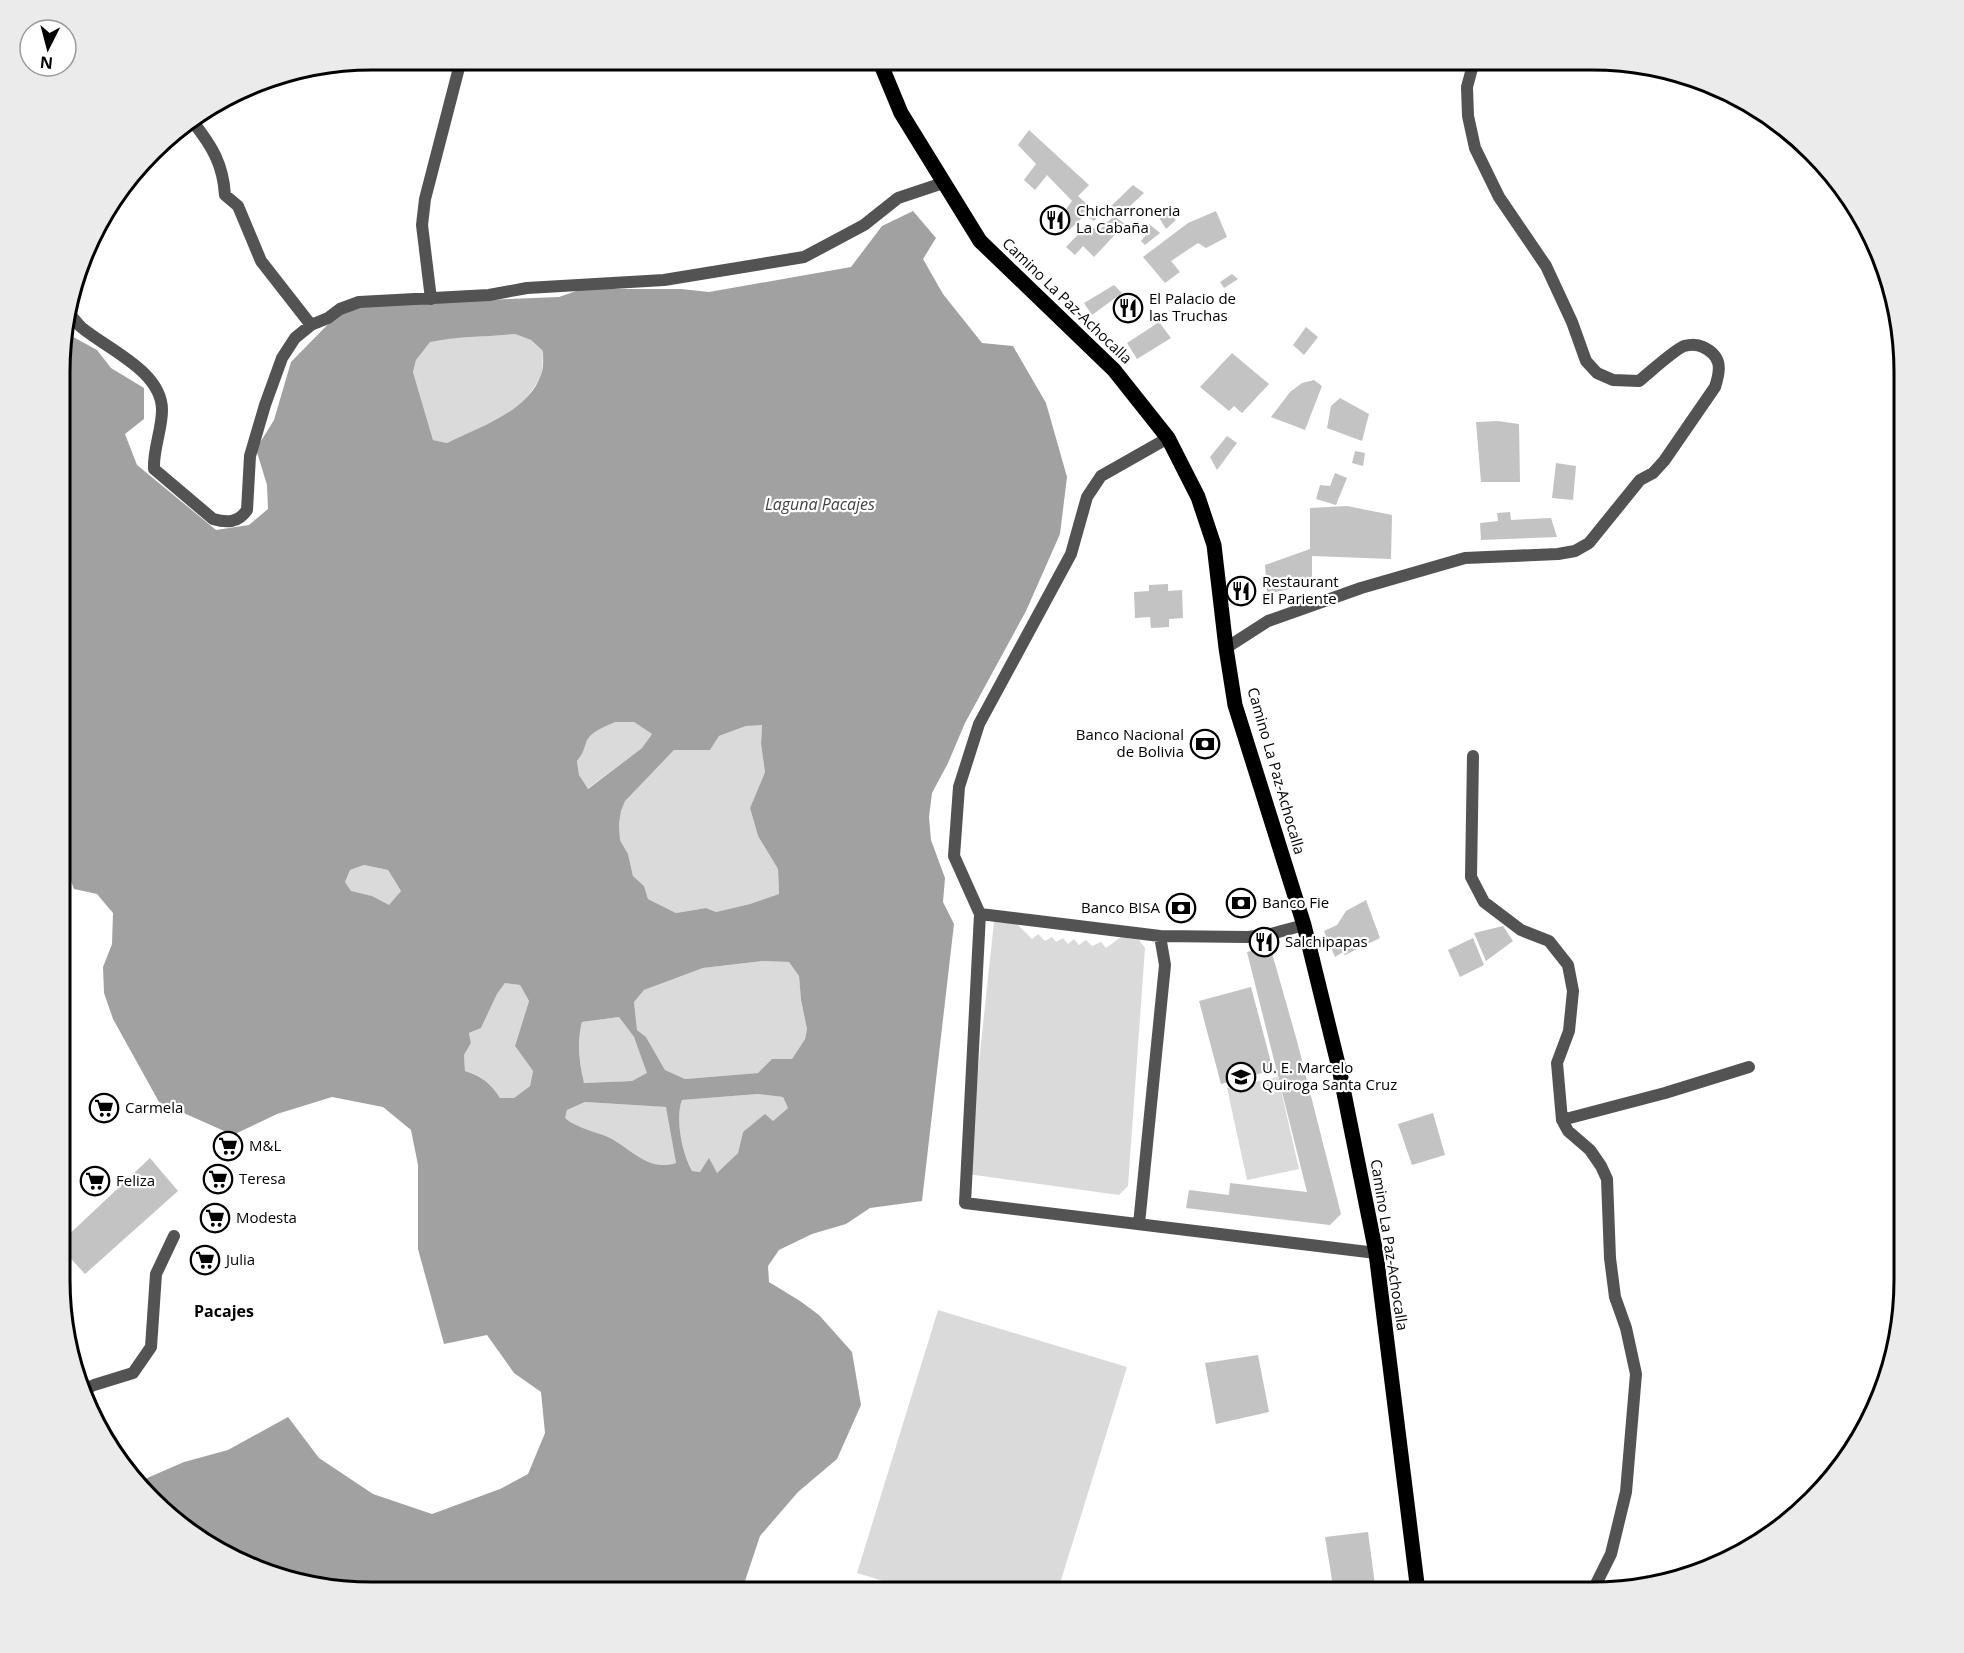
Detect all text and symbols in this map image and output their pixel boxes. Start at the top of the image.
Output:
north arrow [18,18,78,78]
text: N [39,51,54,75]
place label: Chicharroneria La Cabaña [1076,200,1180,237]
restaurant icon: Chicharroneria La Cabaña [1039,204,1071,236]
street label: Camino La Paz-Achocalla [998,233,1137,368]
place label: El Palacio de las Truchas [1149,288,1236,325]
restaurant icon: El Palacio de las Truchas [1112,292,1144,324]
water label: Laguna Pacajes [765,493,875,515]
place label: Restaurant El Pariente [1262,571,1339,608]
restaurant icon: Restaurant El Pariente [1225,575,1257,607]
street label: Camino La Paz-Achocalla [1243,685,1310,857]
place label: Banco Nacional de Bolivia [1076,724,1184,761]
bank icon: Banco Nacional de Bolivia [1189,728,1221,760]
bank icon: Banco Fie [1225,887,1257,919]
bank icon: Banco BISA [1165,892,1197,924]
place label: Banco Fie [1262,892,1329,912]
place label: Banco BISA [1081,897,1161,917]
restaurant icon: Salchipapas [1248,926,1280,958]
place label: Salchipapas [1285,931,1368,951]
place label: U. E. Marcelo Quiroga Santa Cruz [1262,1057,1397,1094]
school or university icon: U. E. Marcelo Quiroga Santa Cruz [1225,1061,1257,1093]
supermarket icon: Carmela [88,1092,120,1124]
place label: Carmela [125,1097,183,1117]
supermarket icon: M&L [212,1130,244,1162]
place label: M&L [249,1135,281,1155]
street label: Camino La Paz-Achocalla [1367,1158,1413,1332]
supermarket icon: Teresa [202,1163,234,1195]
supermarket icon: Feliza [79,1165,111,1197]
place label: Teresa [239,1168,286,1188]
place label: Feliza [116,1170,155,1190]
supermarket icon: Modesta [199,1202,231,1234]
place label: Modesta [236,1207,297,1227]
supermarket icon: Julia [189,1244,221,1276]
place label: Julia [224,1249,255,1269]
district label: Pacajes [194,1300,254,1322]

